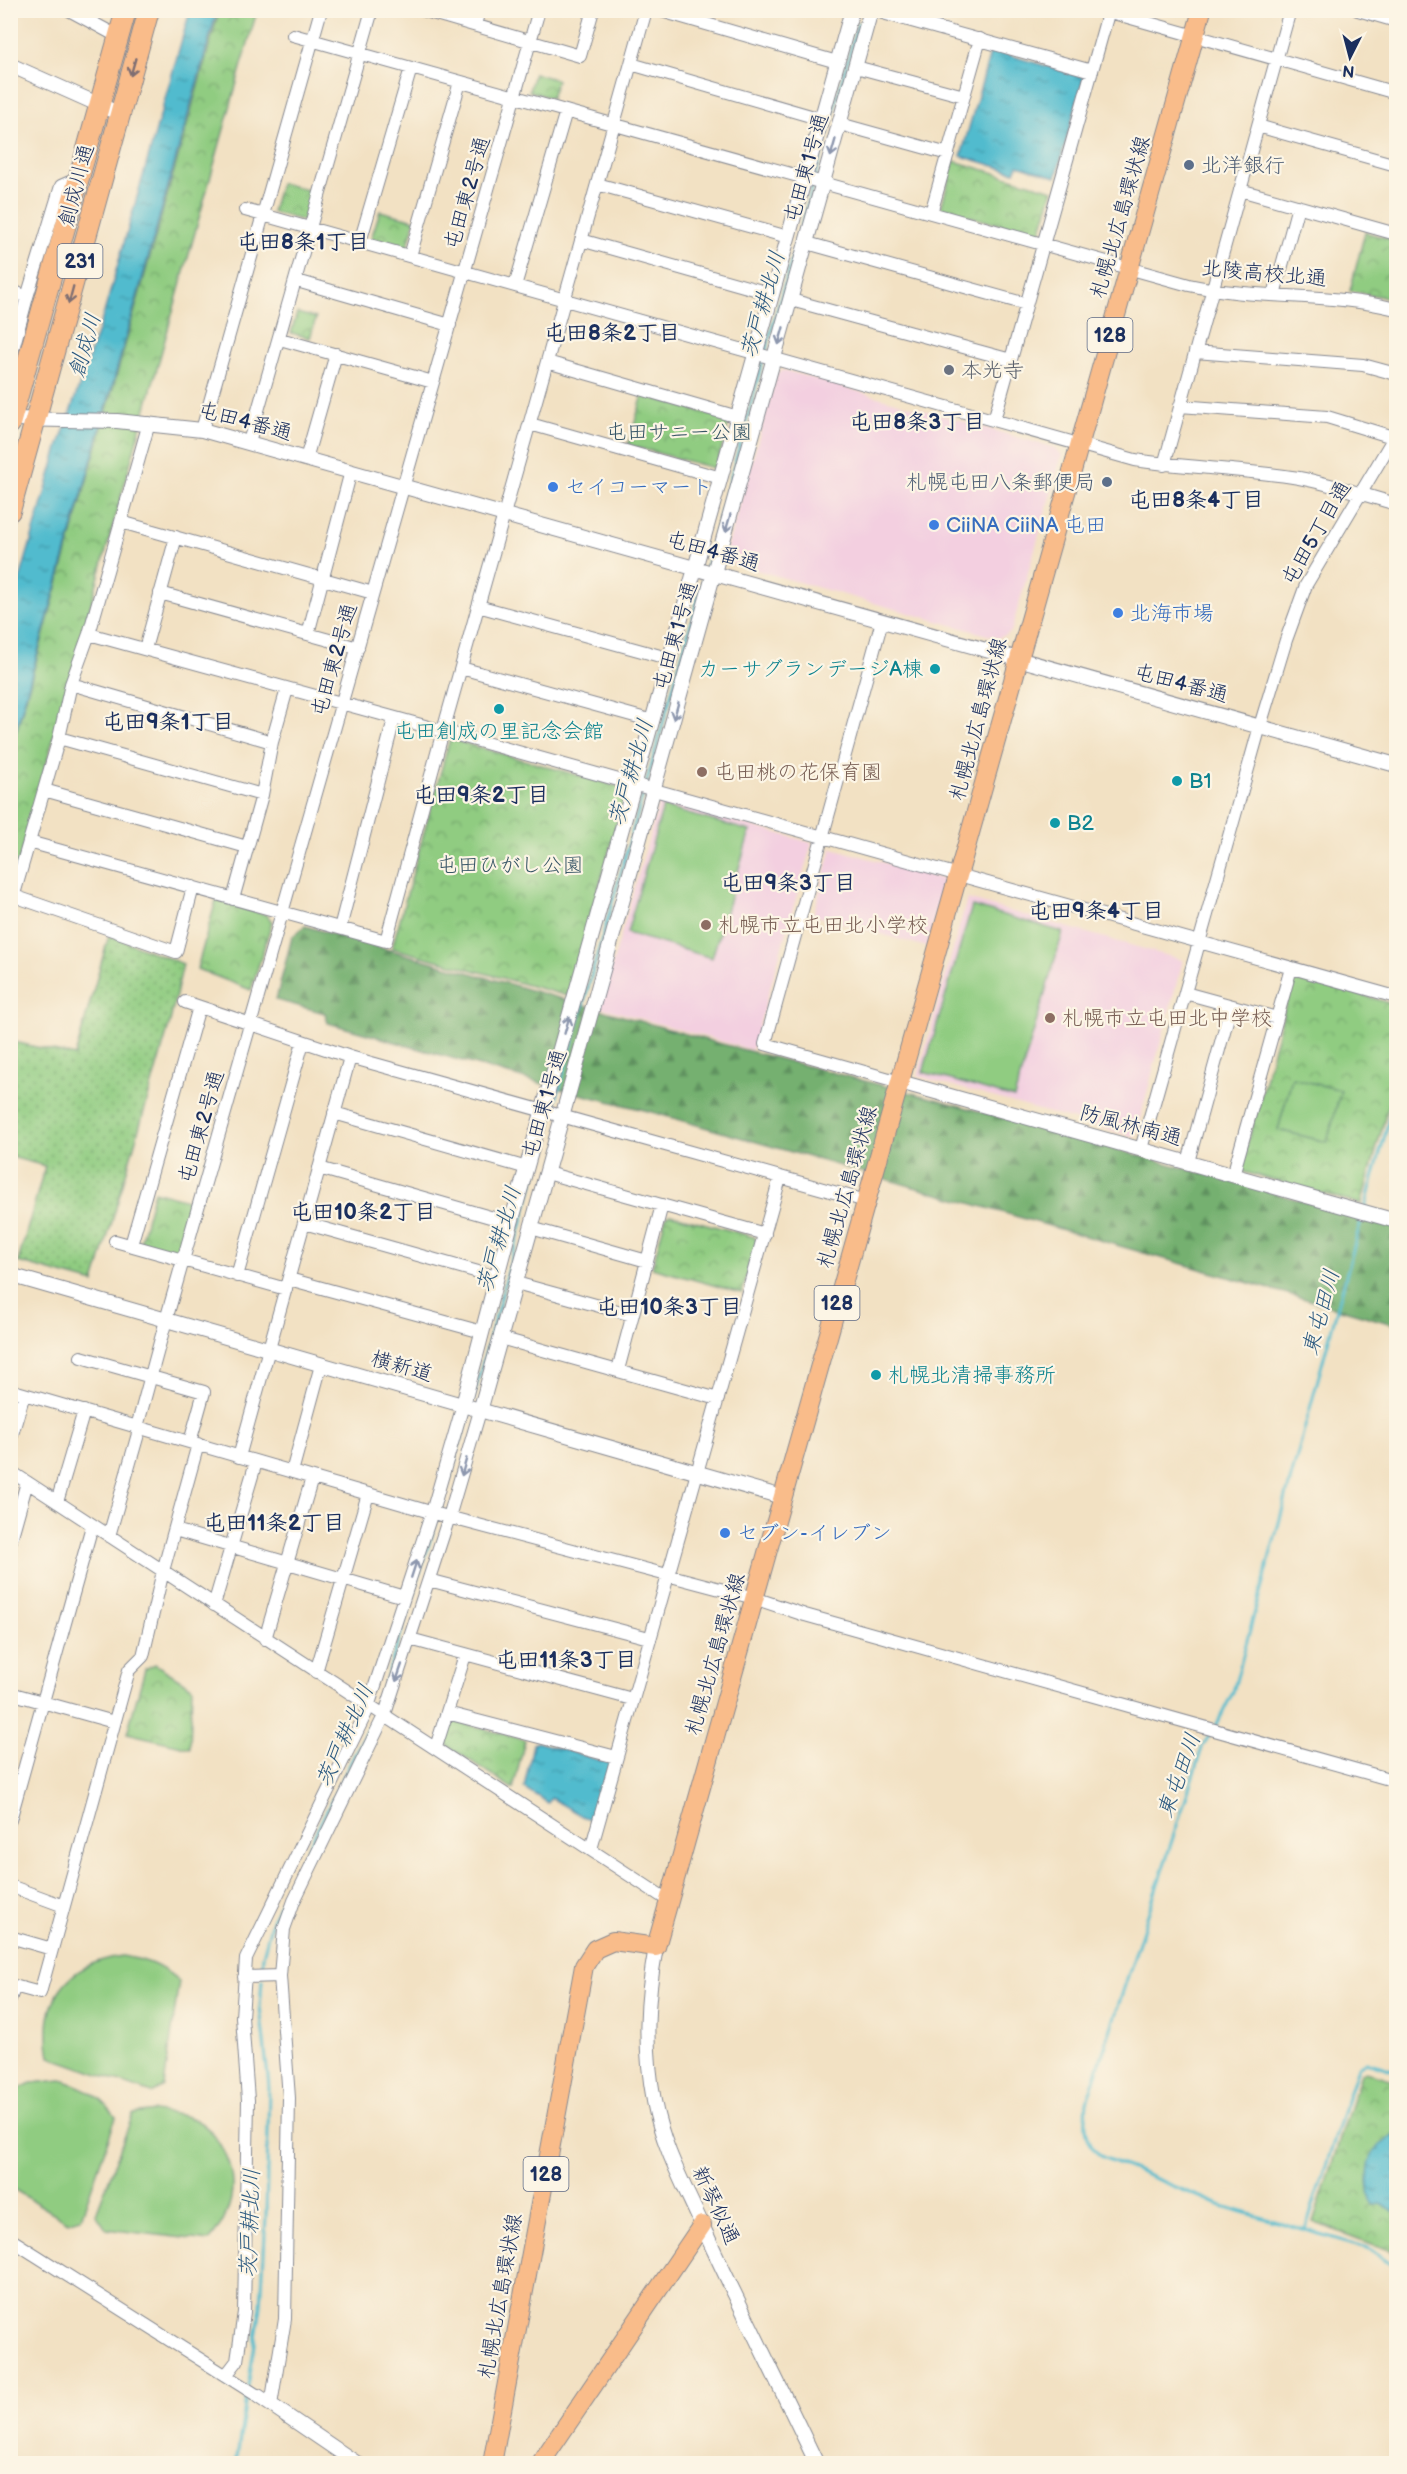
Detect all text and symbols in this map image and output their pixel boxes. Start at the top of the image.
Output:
north arrow [1320,27,1380,87]
one-way arrow [127,57,139,76]
text: N [1342,60,1356,81]
street label: 屯田東1号通 [779,110,834,226]
street label: 屯田東2号通 [439,133,496,253]
street label: 札幌北広島環状線 [1085,133,1156,301]
one-way arrow [827,138,839,157]
street label: 創成川通 [54,141,99,229]
place label: 北洋銀行 [1201,153,1285,178]
marker: 北洋銀行 [1182,158,1196,172]
district label: 屯田8条1丁目 [237,229,369,256]
road number: 231 [58,244,103,278]
water label: 茨戸耕北川 [735,248,792,361]
street label: 北陵高校北通 [1200,256,1328,291]
one-way arrow [64,285,76,304]
water label: 創成川 [63,310,108,381]
road number: 128 [1088,318,1132,352]
district label: 屯田8条2丁目 [544,320,680,347]
one-way arrow [775,326,786,345]
place label: 本光寺 [961,358,1024,383]
marker: 本光寺 [942,363,956,377]
street label: 屯田4番通 [195,397,295,446]
district label: 屯田8条3丁目 [849,409,985,436]
park label: 屯田サニー公園 [606,420,752,445]
place label: 札幌屯田八条郵便局 [906,470,1095,495]
place label: セイコーマート [565,475,712,500]
marker: 札幌屯田八条郵便局 [1100,475,1114,489]
street label: 屯田5丁目通 [1276,476,1357,590]
marker: セイコーマート [546,480,560,494]
district label: 屯田8条4丁目 [1128,487,1264,514]
place label: CiiNA CiiNA 屯田 [946,513,1106,538]
one-way arrow [722,514,734,533]
marker: CiiNA CiiNA 屯田 [927,518,941,532]
street label: 屯田4番通 [663,526,763,577]
street label: 屯田東1号通 [648,578,703,694]
street label: 屯田東2号通 [306,600,363,720]
place label: 北海市場 [1130,601,1214,626]
marker: 北海市場 [1111,606,1125,620]
street label: 札幌北広島環状線 [945,635,1012,804]
place label: カーサグランデージA棟 [698,657,923,682]
street label: 屯田4番通 [1131,659,1231,708]
marker: カーサグランデージA棟 [928,662,942,676]
one-way arrow [670,701,681,720]
marker: 屯田創成の里記念会館 [492,702,506,716]
district label: 屯田9条1丁目 [102,709,234,736]
water label: 茨戸耕北川 [603,716,660,829]
place label: 屯田創成の里記念会館 [394,719,604,744]
place label: 屯田桃の花保育園 [714,760,882,785]
marker: 屯田桃の花保育園 [695,765,709,779]
place label: B1 [1189,769,1212,794]
marker: B1 [1170,774,1184,788]
district label: 屯田9条2丁目 [413,782,549,809]
place label: B2 [1067,811,1094,836]
marker: B2 [1048,816,1062,830]
park label: 屯田ひがし公園 [437,853,584,878]
district label: 屯田9条3丁目 [720,870,856,897]
district label: 屯田9条4丁目 [1028,898,1164,925]
place label: 札幌市立屯田北小学校 [718,913,928,938]
marker: 札幌市立屯田北小学校 [699,918,713,932]
place label: 札幌市立屯田北中学校 [1062,1006,1272,1031]
marker: 札幌市立屯田北中学校 [1043,1011,1057,1025]
one-way arrow [562,1016,573,1035]
street label: 屯田東1号通 [517,1046,572,1162]
street label: 屯田東2号通 [173,1067,230,1187]
street label: 防風林南通 [1077,1100,1185,1151]
street label: 札幌北広島環状線 [812,1103,883,1271]
water label: 茨戸耕北川 [471,1183,528,1296]
district label: 屯田10条2丁目 [290,1199,436,1226]
water label: 東屯田川 [1297,1266,1346,1358]
road number: 128 [814,1286,860,1320]
district label: 屯田10条3丁目 [596,1294,742,1321]
street label: 横新道 [368,1346,436,1387]
place label: 札幌北清掃事務所 [888,1363,1056,1388]
marker: 札幌北清掃事務所 [869,1368,883,1382]
one-way arrow [458,1457,469,1476]
district label: 屯田11条2丁目 [203,1510,345,1537]
place label: セブン-イレブン [737,1521,892,1546]
marker: セブン-イレブン [718,1526,732,1540]
one-way arrow [409,1560,420,1579]
street label: 札幌北広島環状線 [680,1570,751,1738]
district label: 屯田11条3丁目 [495,1647,637,1674]
one-way arrow [392,1663,403,1682]
water label: 茨戸耕北川 [311,1680,380,1791]
water label: 東屯田川 [1152,1730,1207,1821]
road number: 128 [524,2157,568,2191]
street label: 新琴似通 [686,2162,745,2249]
water label: 茨戸耕北川 [235,2168,266,2278]
street label: 札幌北広島環状線 [474,2211,527,2381]

